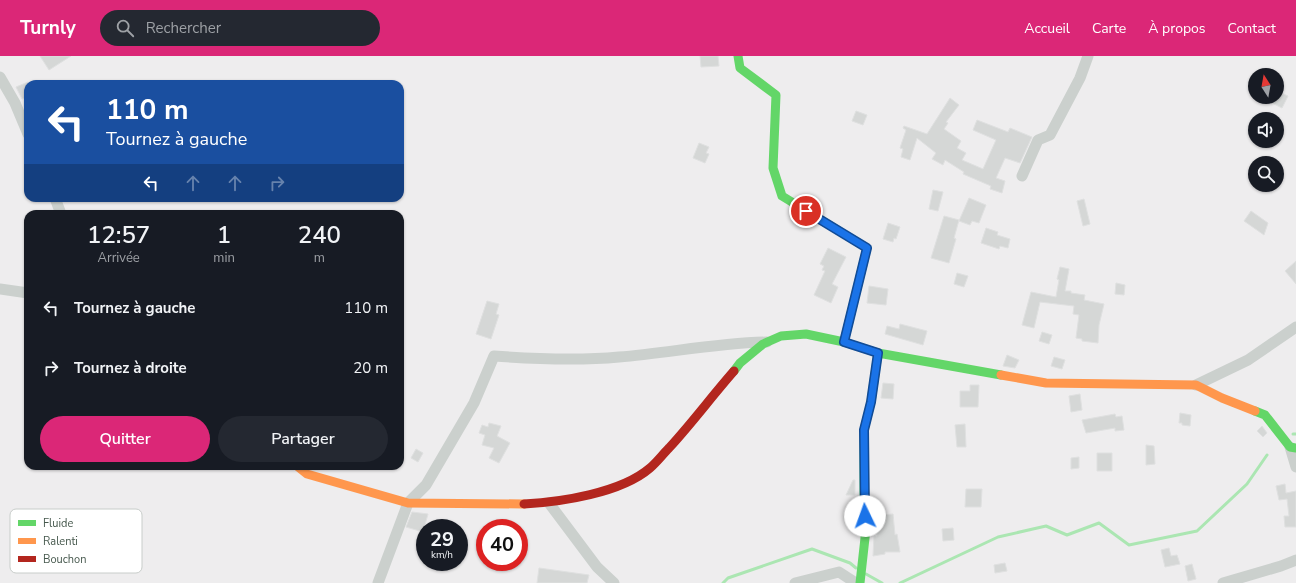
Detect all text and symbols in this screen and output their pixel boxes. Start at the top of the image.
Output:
search box [100,10,380,46]
text: Turnly [20,15,76,41]
icon: search [114,17,136,39]
text: Rechercher [146,18,221,38]
text: Accueil [1024,19,1070,38]
text: Carte [1092,19,1126,38]
text: À propos [1148,19,1206,38]
text: Contact [1228,19,1276,38]
north arrow [1248,68,1284,104]
map controls [1248,68,1284,192]
text: 110 m [106,91,189,129]
icon: left [40,96,92,148]
button: sound [1248,112,1284,148]
text: Tournez à gauche [106,127,247,151]
button: search [1248,156,1284,192]
icon: left [140,172,162,194]
icon: ahead [182,172,204,194]
icon: ahead [224,172,246,194]
icon: right [266,172,288,194]
pin [789,194,823,228]
icon: arrive [795,200,817,222]
text: 12:57 [87,219,150,251]
text: 1 [217,219,231,251]
text: 240 [298,219,341,251]
text: Arrivée [98,249,140,267]
text: min [213,249,235,267]
text: m [314,249,325,267]
icon: left [40,297,62,319]
text: Tournez à gauche [74,298,196,318]
text: 110 m [344,298,388,318]
icon: right [40,357,62,379]
text: Tournez à droite [74,358,187,378]
text: 20 m [353,358,388,378]
button: Quitter [40,416,210,462]
button: Partager [218,416,388,462]
position arrow [844,495,886,537]
legend [10,509,142,573]
text: Fluide [43,516,73,531]
speed limit sign: 40 [476,519,528,571]
text: 29 [430,526,454,553]
text: Ralenti [43,534,78,549]
text: km/h [431,548,453,562]
text: Bouchon [43,552,86,567]

